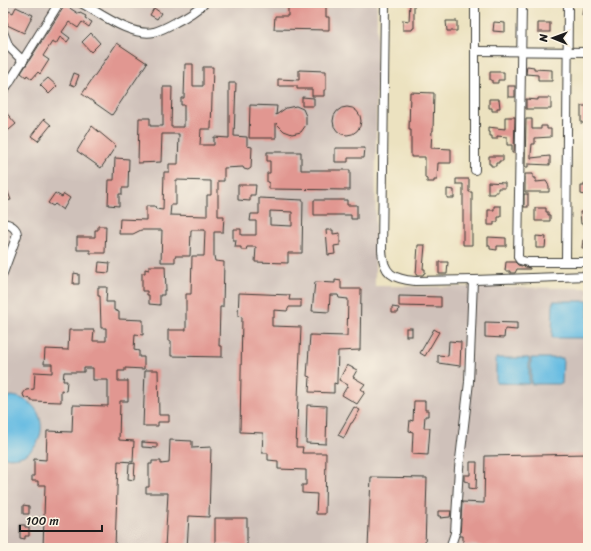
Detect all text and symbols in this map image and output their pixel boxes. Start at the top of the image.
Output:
north arrow [533,18,573,58]
text: N [534,33,553,43]
scale bar [20,507,102,533]
text: 100 m [26,510,59,532]

